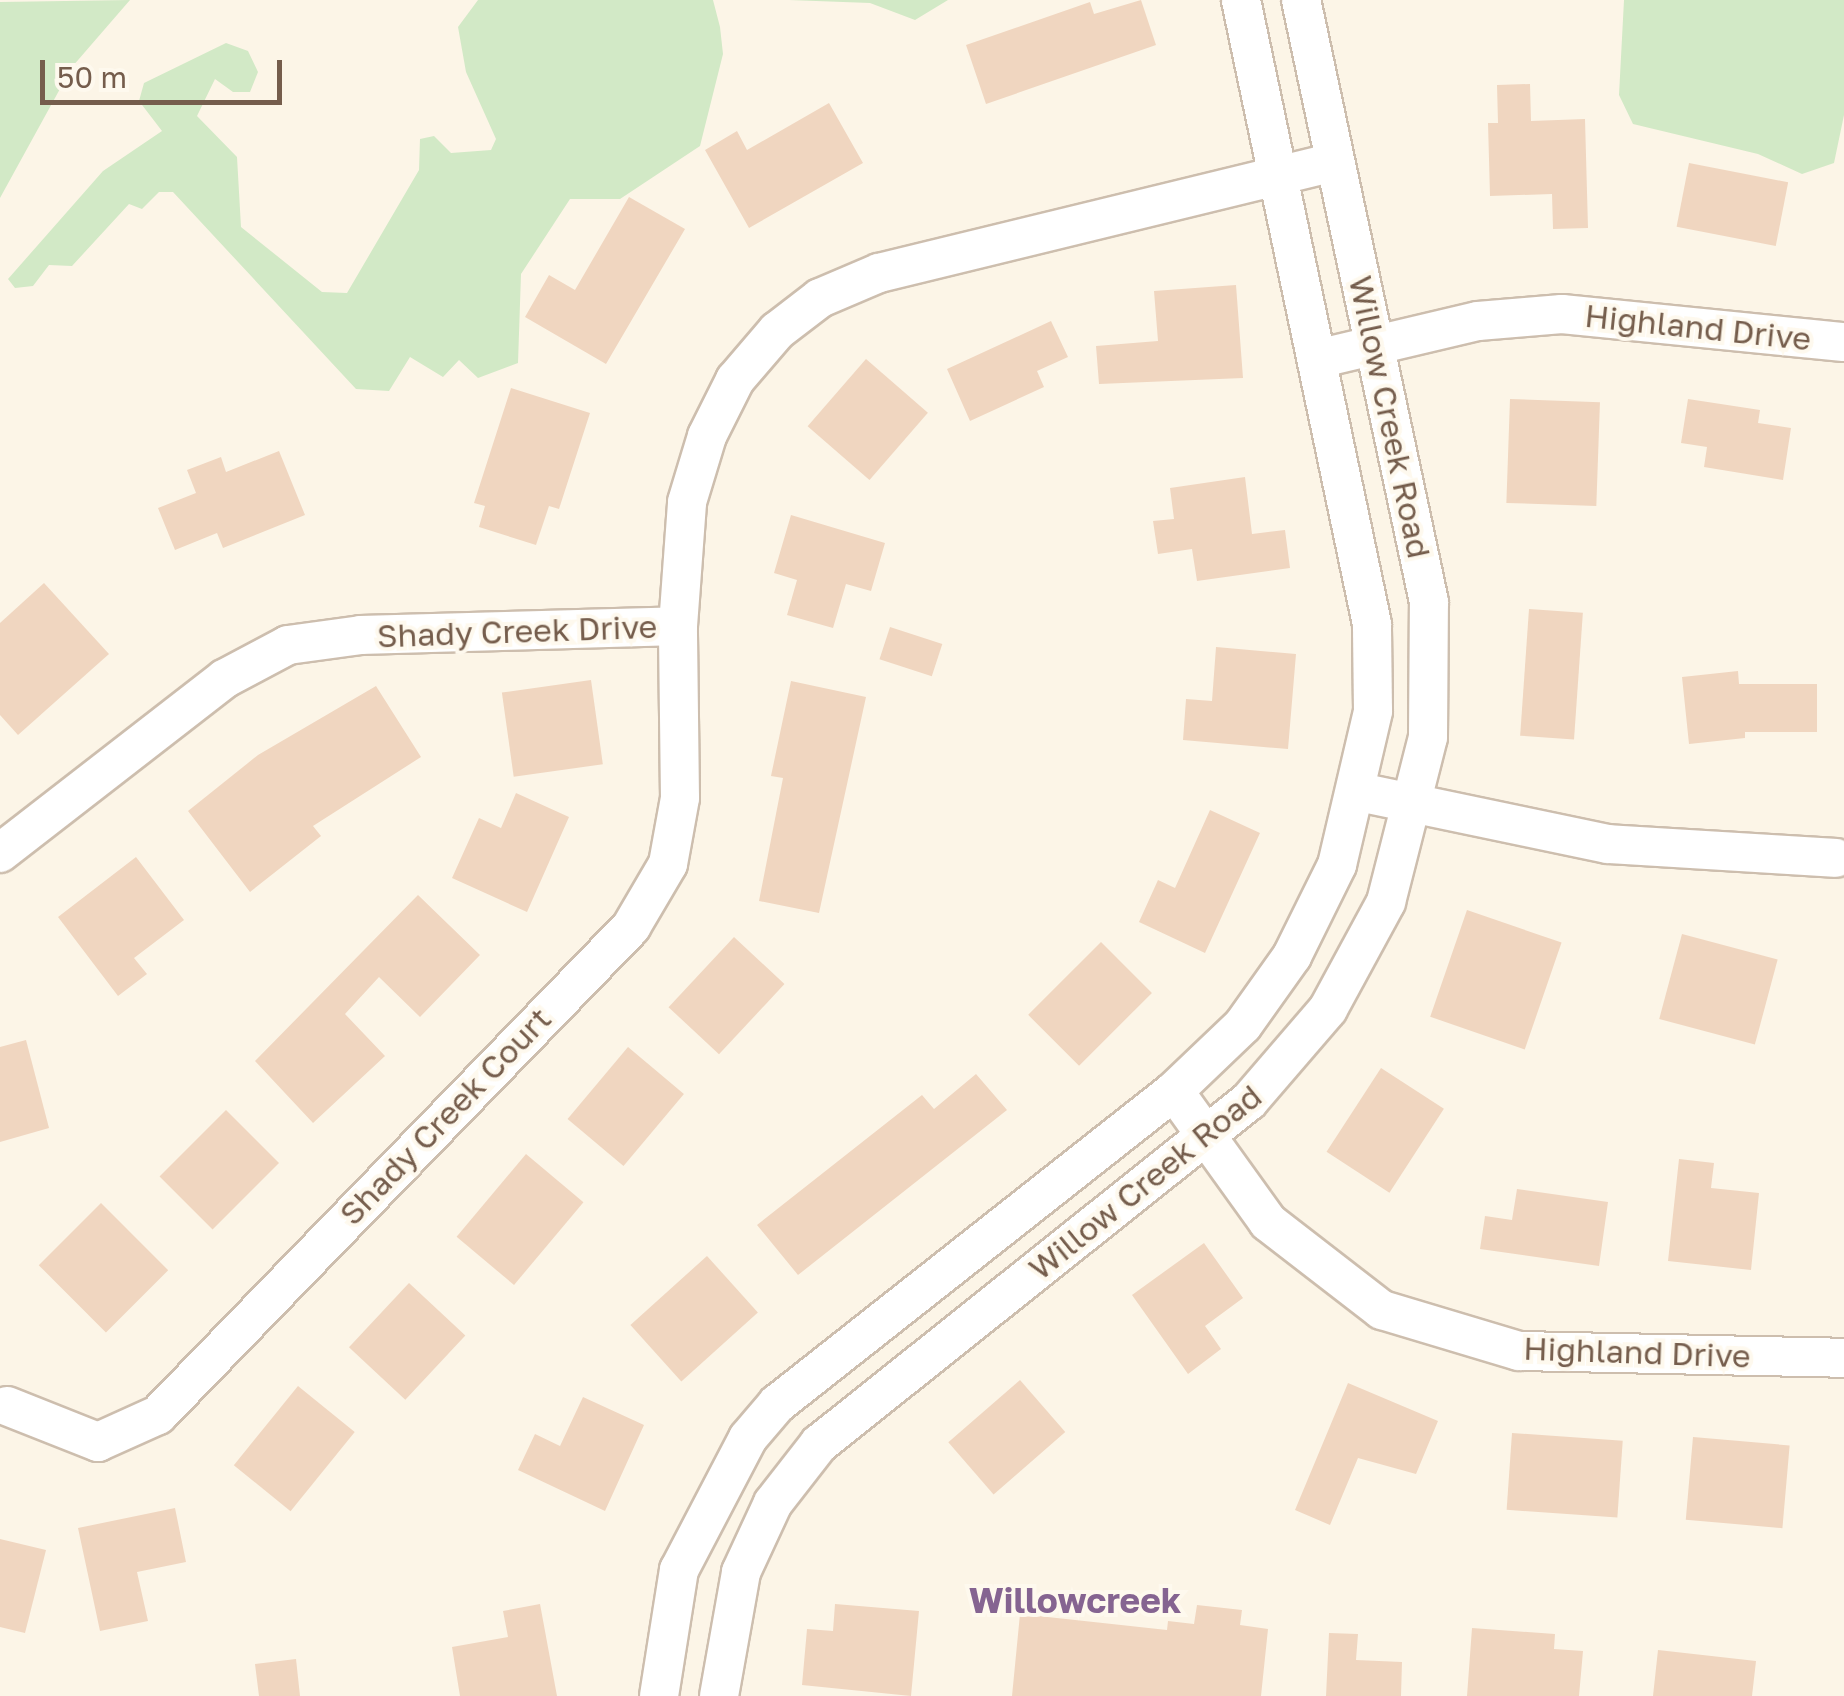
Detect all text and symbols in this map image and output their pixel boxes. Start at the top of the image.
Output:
scale bar [45,40,288,102]
text: 50 m [57,59,127,95]
street label: Willow Creek Road [1341,272,1439,562]
street label: Highland Drive [1583,296,1813,358]
street label: Shady Creek Drive [376,607,658,655]
street label: Shady Creek Court [331,999,559,1233]
street label: Willow Creek Road [1021,1077,1269,1287]
street label: Highland Drive [1523,1329,1751,1375]
district label: Willowcreek [969,1579,1181,1621]

